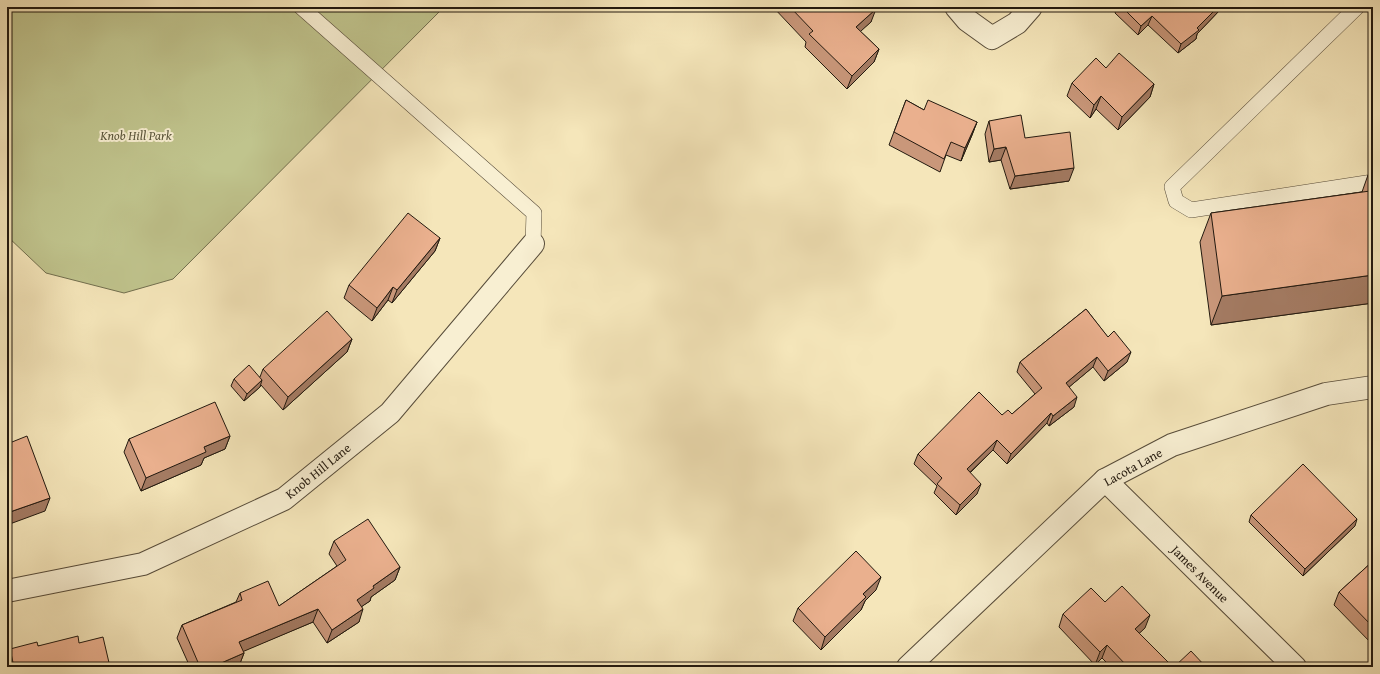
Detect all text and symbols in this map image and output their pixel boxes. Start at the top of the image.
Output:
park label: Knob Hill Park [99,126,172,145]
street label: Knob Hill Lane [281,439,355,503]
street label: Lacota Lane [1100,443,1166,491]
street label: James Avenue [1165,539,1233,607]

